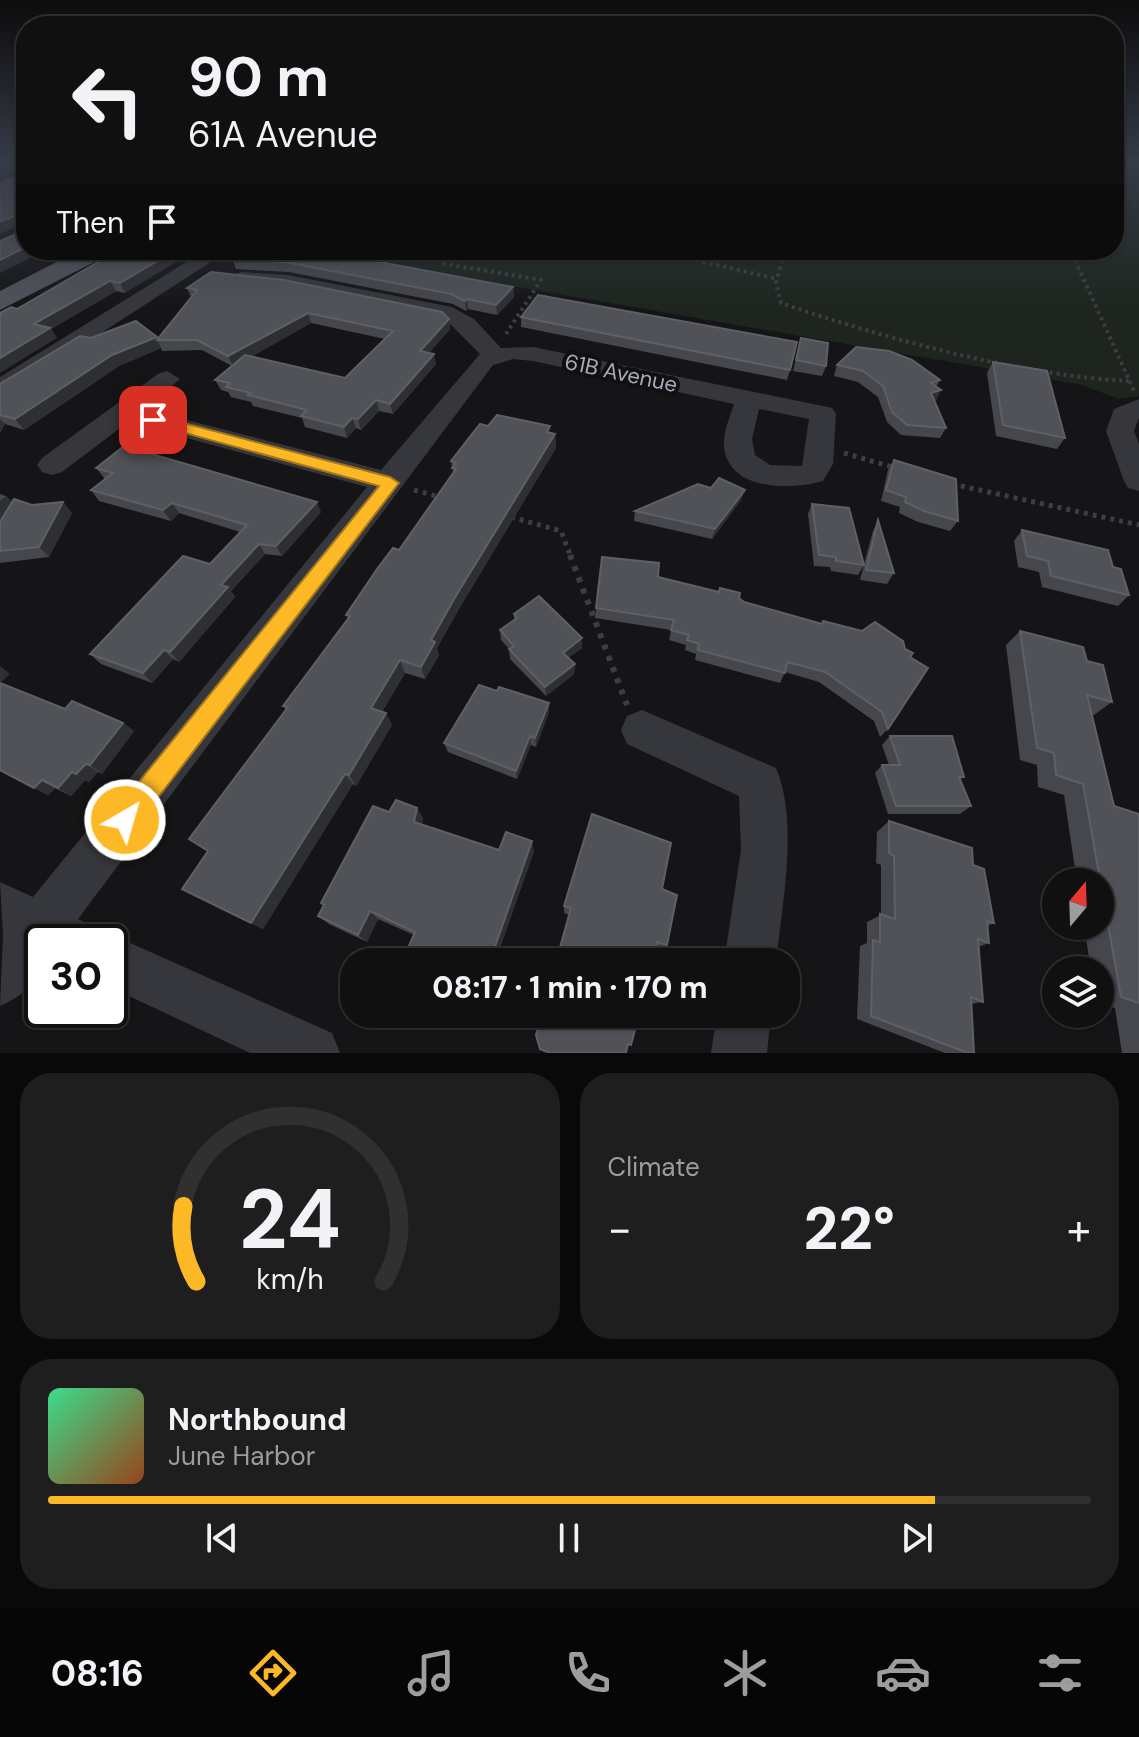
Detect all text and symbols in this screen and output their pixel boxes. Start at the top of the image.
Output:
text: 90 m [188,40,329,113]
icon: left [56,48,160,152]
text: 61A Avenue [188,111,378,158]
icon: arrive [140,200,184,244]
text: Then [56,203,124,242]
street label: 61B Avenue [562,347,680,399]
pin [119,386,187,454]
icon: arrive [131,398,175,442]
position arrow [83,778,167,862]
north arrow [1042,868,1114,940]
map controls [1042,868,1114,1028]
speed limit sign: 30 [24,924,128,1028]
button: layers [1042,956,1114,1028]
text: 08:17 · 1 min · 170 m [432,968,708,1007]
text: Climate [608,1150,700,1184]
text: 24 [239,1165,341,1274]
text: 22° [804,1189,895,1268]
text: − [608,1200,632,1258]
text: + [1067,1200,1091,1258]
text: km/h [256,1261,324,1298]
text: Northbound [168,1400,347,1439]
text: June Harbor [168,1439,315,1473]
icon: previous [200,1516,244,1560]
icon: pause [547,1516,591,1560]
icon: next [895,1516,939,1560]
icon: directions [245,1645,301,1701]
icon: music [403,1645,459,1701]
icon: phone [560,1645,616,1701]
icon: climate [717,1645,773,1701]
icon: car [875,1645,931,1701]
icon: filters [1032,1645,1088,1701]
text: 08:16 [51,1650,144,1697]

